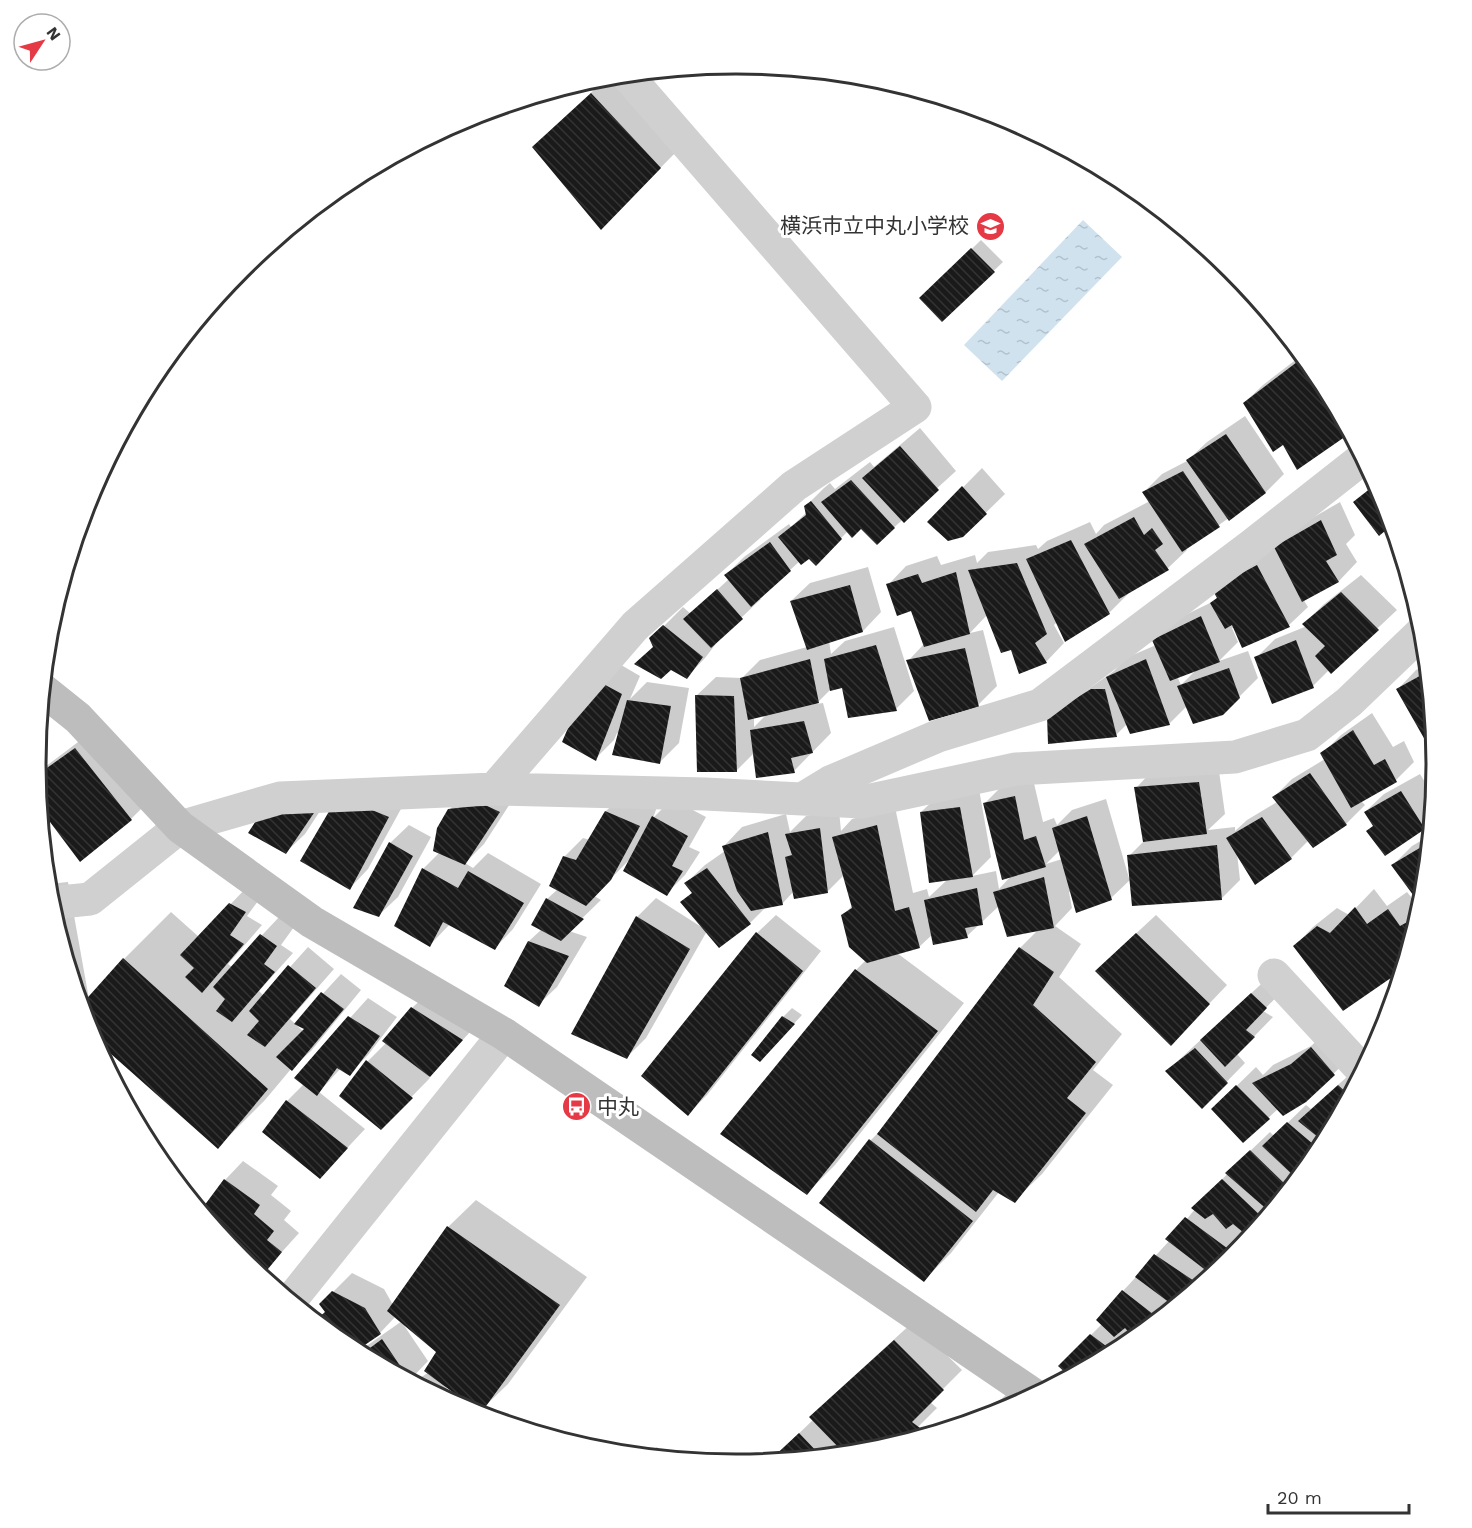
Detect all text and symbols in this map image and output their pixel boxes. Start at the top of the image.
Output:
north arrow [12,12,72,72]
text: N [43,23,65,44]
school or university icon: 横浜市立中丸小学校 [974,210,1006,242]
place label: 横浜市立中丸小学校 [780,213,969,238]
bus stop icon: 中丸 [560,1091,592,1123]
place label: 中丸 [597,1094,639,1119]
scale bar [1268,1477,1409,1515]
text: 20 m [1277,1487,1322,1508]

